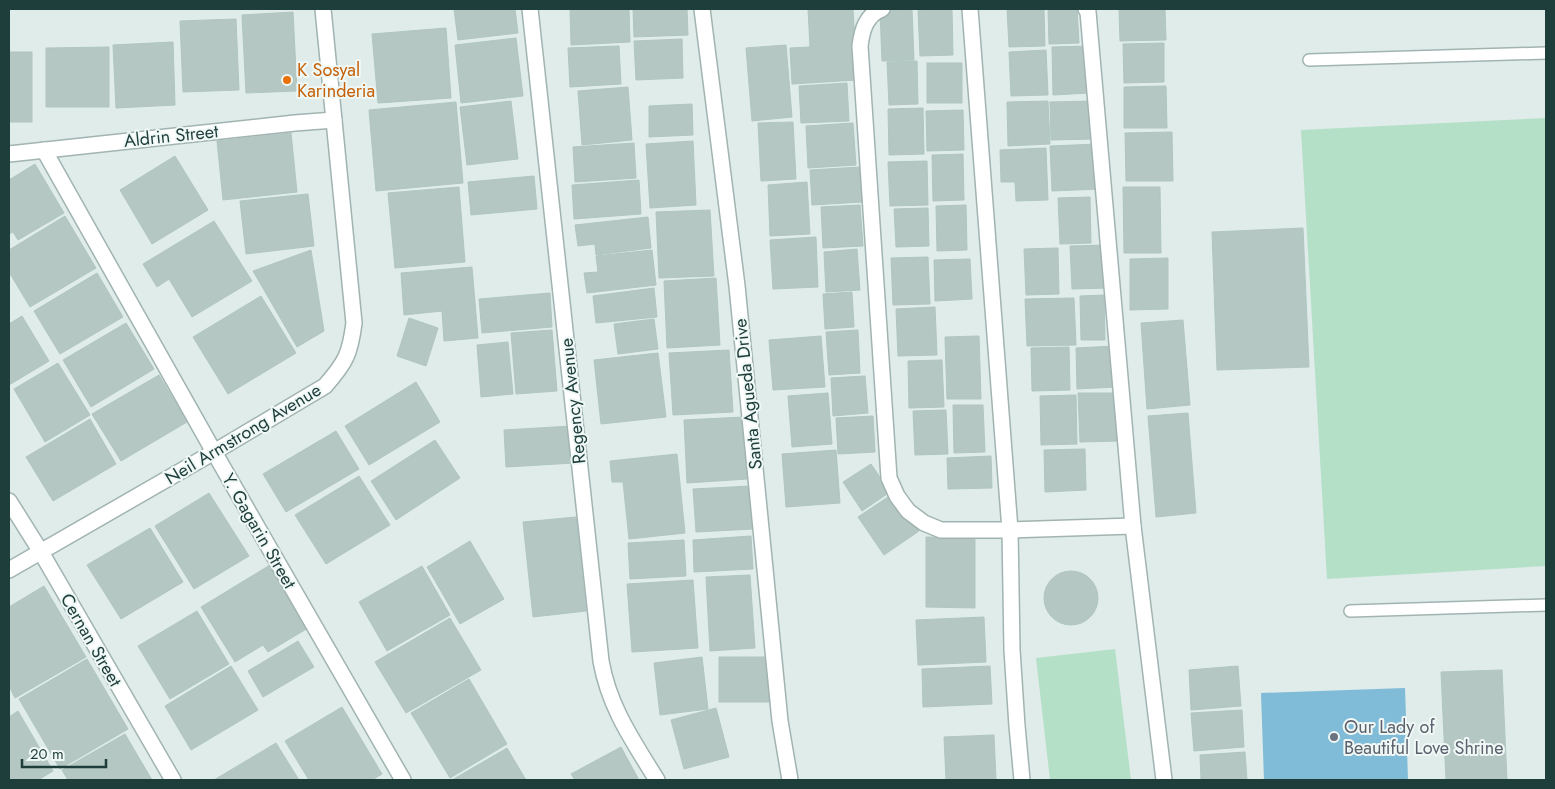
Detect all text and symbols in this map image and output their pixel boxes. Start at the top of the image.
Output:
place label: K Sosyal Karinderia [297,57,375,104]
marker: K Sosyal Karinderia [281,74,293,86]
street label: Aldrin Street [122,118,220,154]
street label: Santa Agueda Drive [727,317,769,471]
street label: Regency Avenue [553,337,593,465]
street label: Neil Armstrong Avenue [160,377,326,491]
street label: Y. Gagarin Street [215,469,303,594]
street label: Cernan Street [54,589,129,692]
place label: Our Lady of Beautiful Love Shrine [1344,714,1503,761]
marker: Our Lady of Beautiful Love Shrine [1328,731,1340,743]
scale bar [22,736,106,768]
text: 20 m [30,743,64,765]

